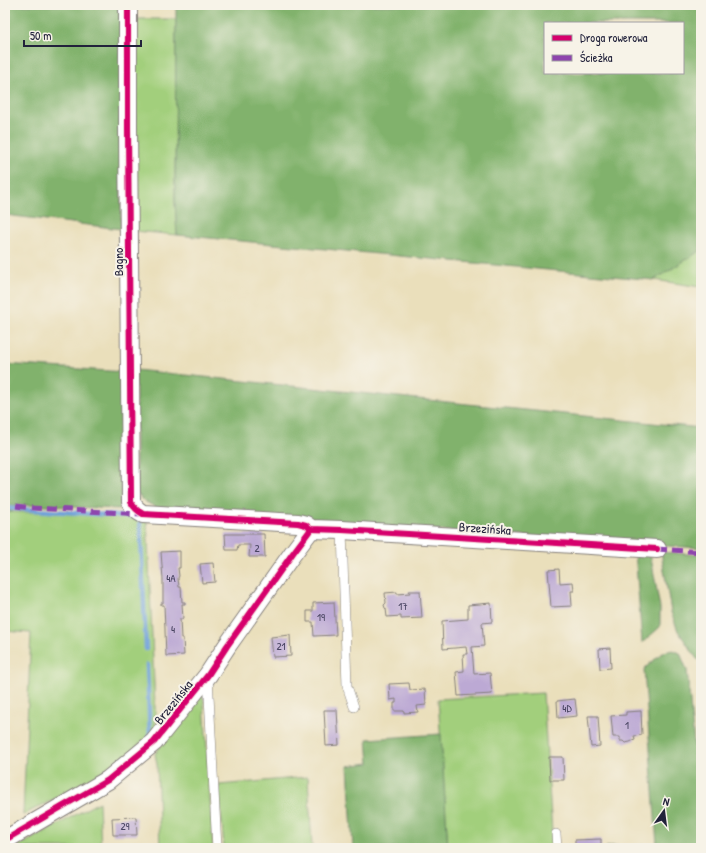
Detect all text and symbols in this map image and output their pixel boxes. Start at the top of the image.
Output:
scale bar [24,22,141,48]
legend [544,22,684,74]
text: 50 m [30,27,51,44]
text: Droga rowerowa [580,29,648,46]
text: Ścieżka [580,49,613,66]
street label: Bagno [109,248,127,276]
street label: Brzezińska [458,517,512,539]
house number: 2 [254,541,260,555]
house number: 4A [166,571,176,585]
house number: 17 [398,599,408,613]
house number: 19 [317,610,325,624]
house number: 4 [171,622,175,636]
house number: 21 [276,639,286,653]
street label: Brzezińska [150,676,196,728]
house number: 4D [562,701,572,715]
house number: 1 [625,718,629,732]
north arrow [644,791,684,831]
text: N [662,794,671,809]
house number: 29 [120,819,130,833]

